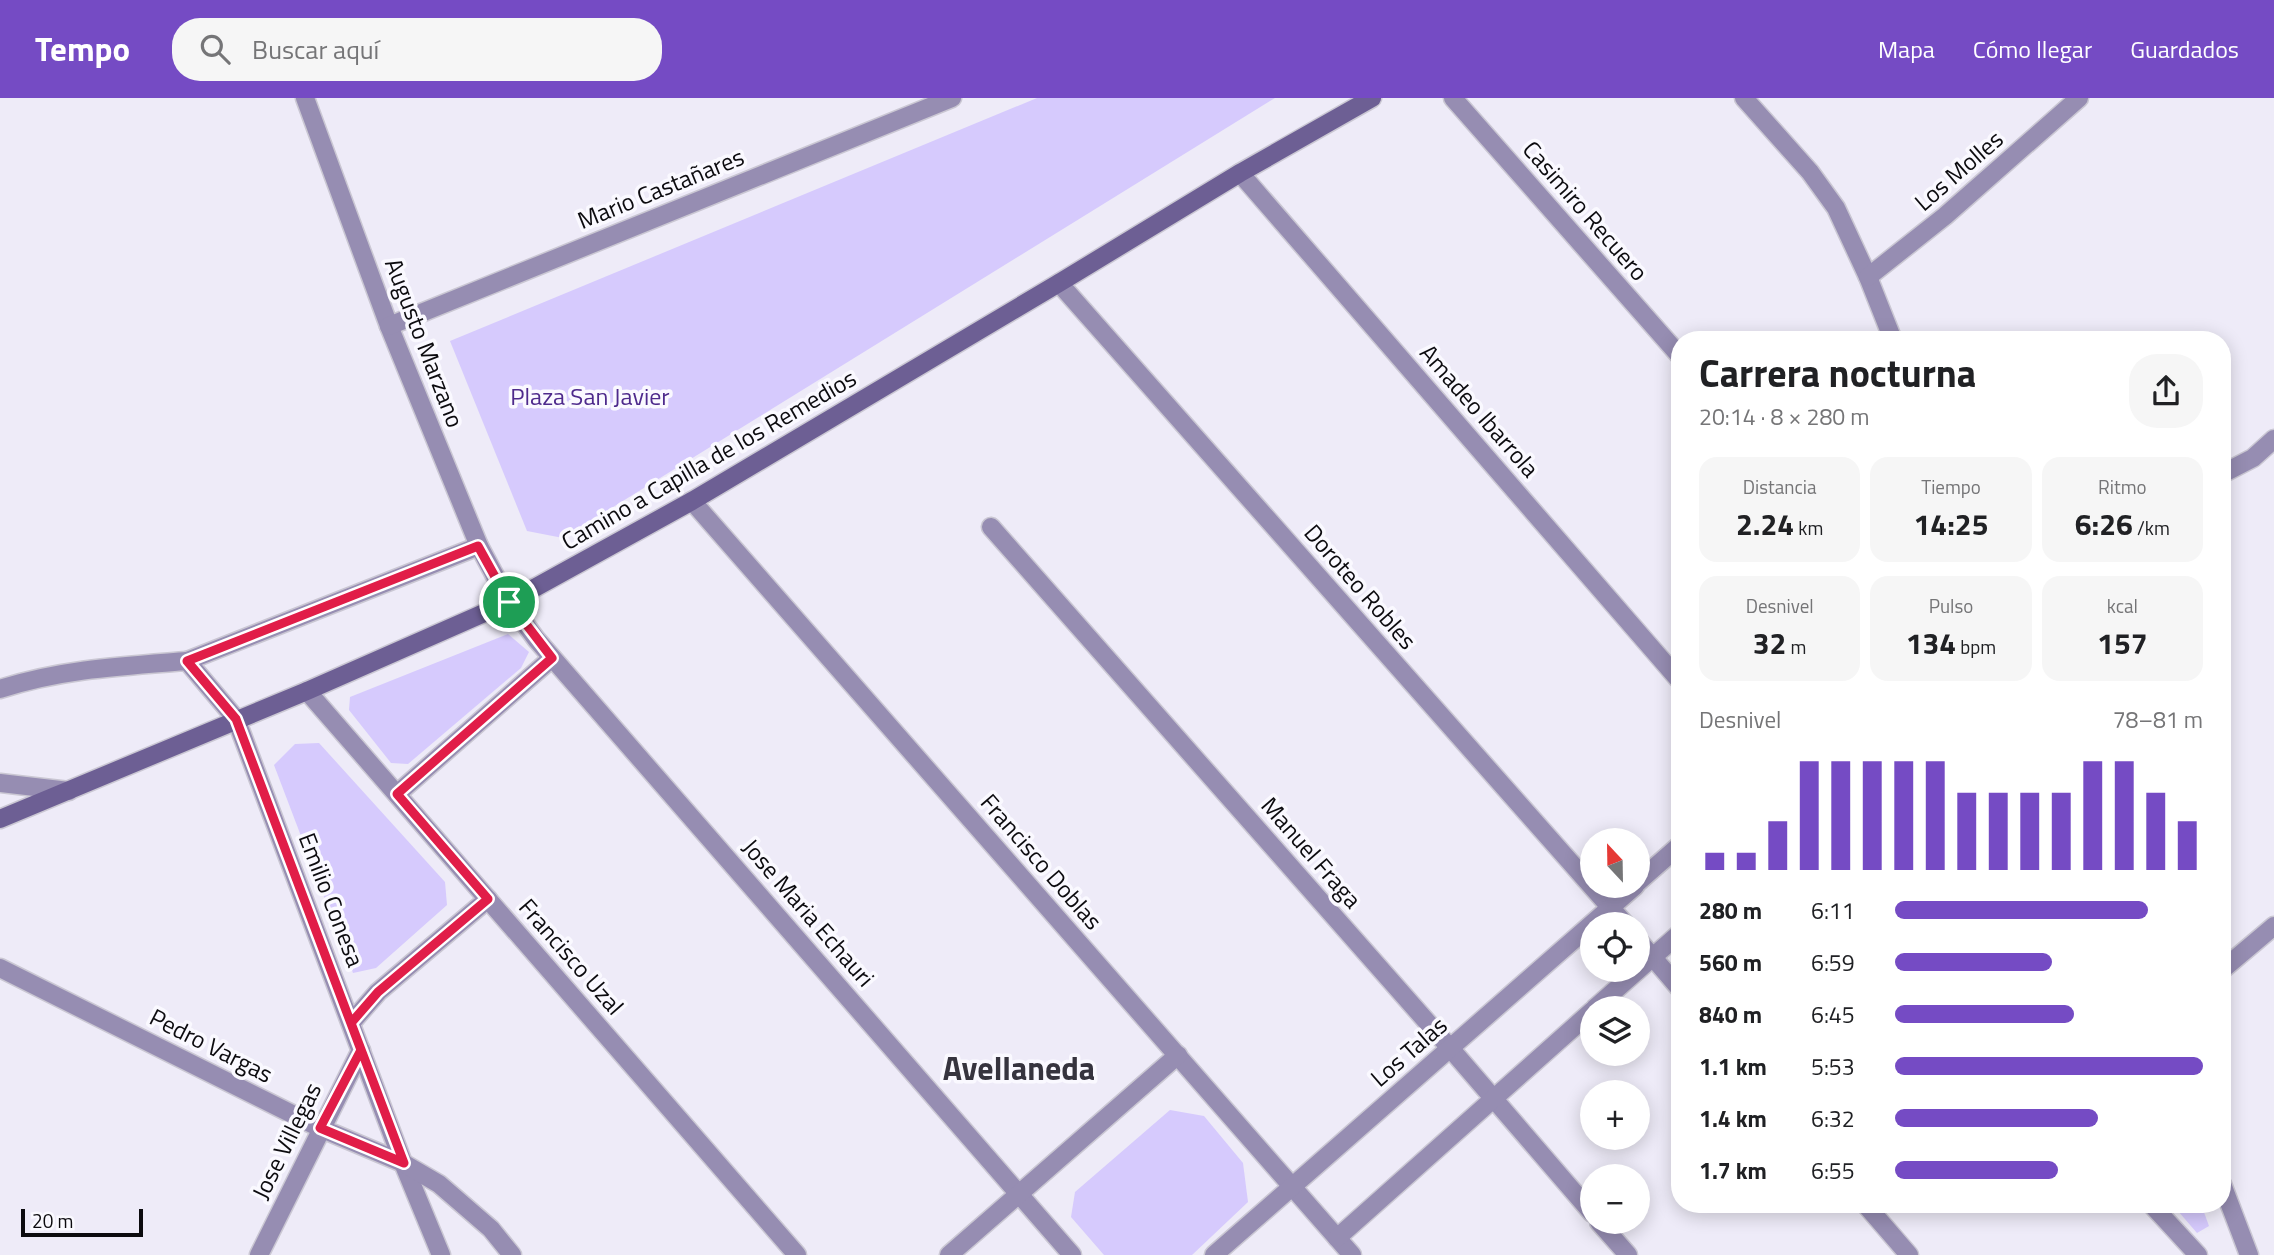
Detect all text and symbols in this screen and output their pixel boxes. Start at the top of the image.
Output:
search box [172,18,662,81]
text: Tempo [35,24,130,74]
icon: search [196,30,234,68]
text: Buscar aquí [252,30,379,69]
text: Mapa [1878,31,1935,67]
text: Cómo llegar [1973,31,2092,67]
text: Guardados [2130,31,2239,67]
street label: Los Molles [1906,121,2011,219]
street label: Casimiro Recuero [1515,132,1657,288]
street label: Mario Castañares [572,138,749,238]
street label: Augusto Marzano [376,253,474,432]
street label: Amadeo Ibarrola [1412,336,1548,485]
text: Carrera nocturna [1699,344,1976,402]
button: share [2129,354,2203,428]
street label: Camino a Capilla de los Remedios [554,360,863,559]
park label: Plaza San Javier [510,378,670,414]
text: 20:14 · 8 × 280 m [1699,399,1869,434]
text: Distancia [1743,472,1816,501]
text: Tiempo [1921,472,1981,501]
text: Ritmo [2098,472,2147,501]
text: 2.24 [1736,501,1794,547]
text: 14:25 [1914,501,1988,547]
text: 6:26 [2075,501,2133,547]
text: km [1794,513,1823,542]
text: /km [2133,513,2170,542]
street label: Doroteo Robles [1296,516,1426,657]
pin [479,572,539,632]
icon: arrive [490,583,528,621]
text: Desnivel [1746,591,1814,620]
text: Pulso [1929,591,1973,620]
text: kcal [2107,591,2138,620]
text: 32 [1753,620,1786,666]
text: 134 [1906,620,1956,666]
text: 157 [2097,620,2148,666]
text: m [1786,632,1807,661]
text: bpm [1956,632,1996,661]
text: Desnivel [1699,702,1781,737]
text: 78–81 m [2113,702,2203,737]
street label: Francisco Doblas [972,785,1111,937]
street label: Manuel Fraga [1253,789,1370,916]
street label: Emilio Conesa [290,827,374,972]
north arrow [1580,828,1650,898]
map controls [1580,828,1650,1234]
street label: Jose Maria Echauri [734,830,883,994]
street label: Francisco Uzal [511,890,633,1023]
text: 280 m [1699,893,1762,928]
text: 6:11 [1811,893,1855,928]
button: locate [1580,912,1650,982]
text: 560 m [1699,945,1762,980]
text: 6:59 [1811,945,1855,980]
button: layers [1580,996,1650,1066]
text: 840 m [1699,997,1762,1032]
text: 6:45 [1811,997,1855,1032]
street label: Pedro Vargas [144,999,279,1092]
street label: Los Talas [1362,1008,1455,1095]
district label: Avellaneda [943,1044,1095,1092]
text: 1.1 km [1699,1049,1767,1084]
text: 5:53 [1811,1049,1855,1084]
street label: Jose Villegas [242,1076,330,1205]
button: + [1580,1080,1650,1150]
text: 1.4 km [1699,1101,1767,1136]
text: 6:32 [1811,1101,1855,1136]
text: 1.7 km [1699,1153,1767,1188]
text: 6:55 [1811,1153,1855,1188]
button: − [1580,1164,1650,1234]
scale bar [21,1206,144,1238]
text: 20 m [32,1206,73,1235]

